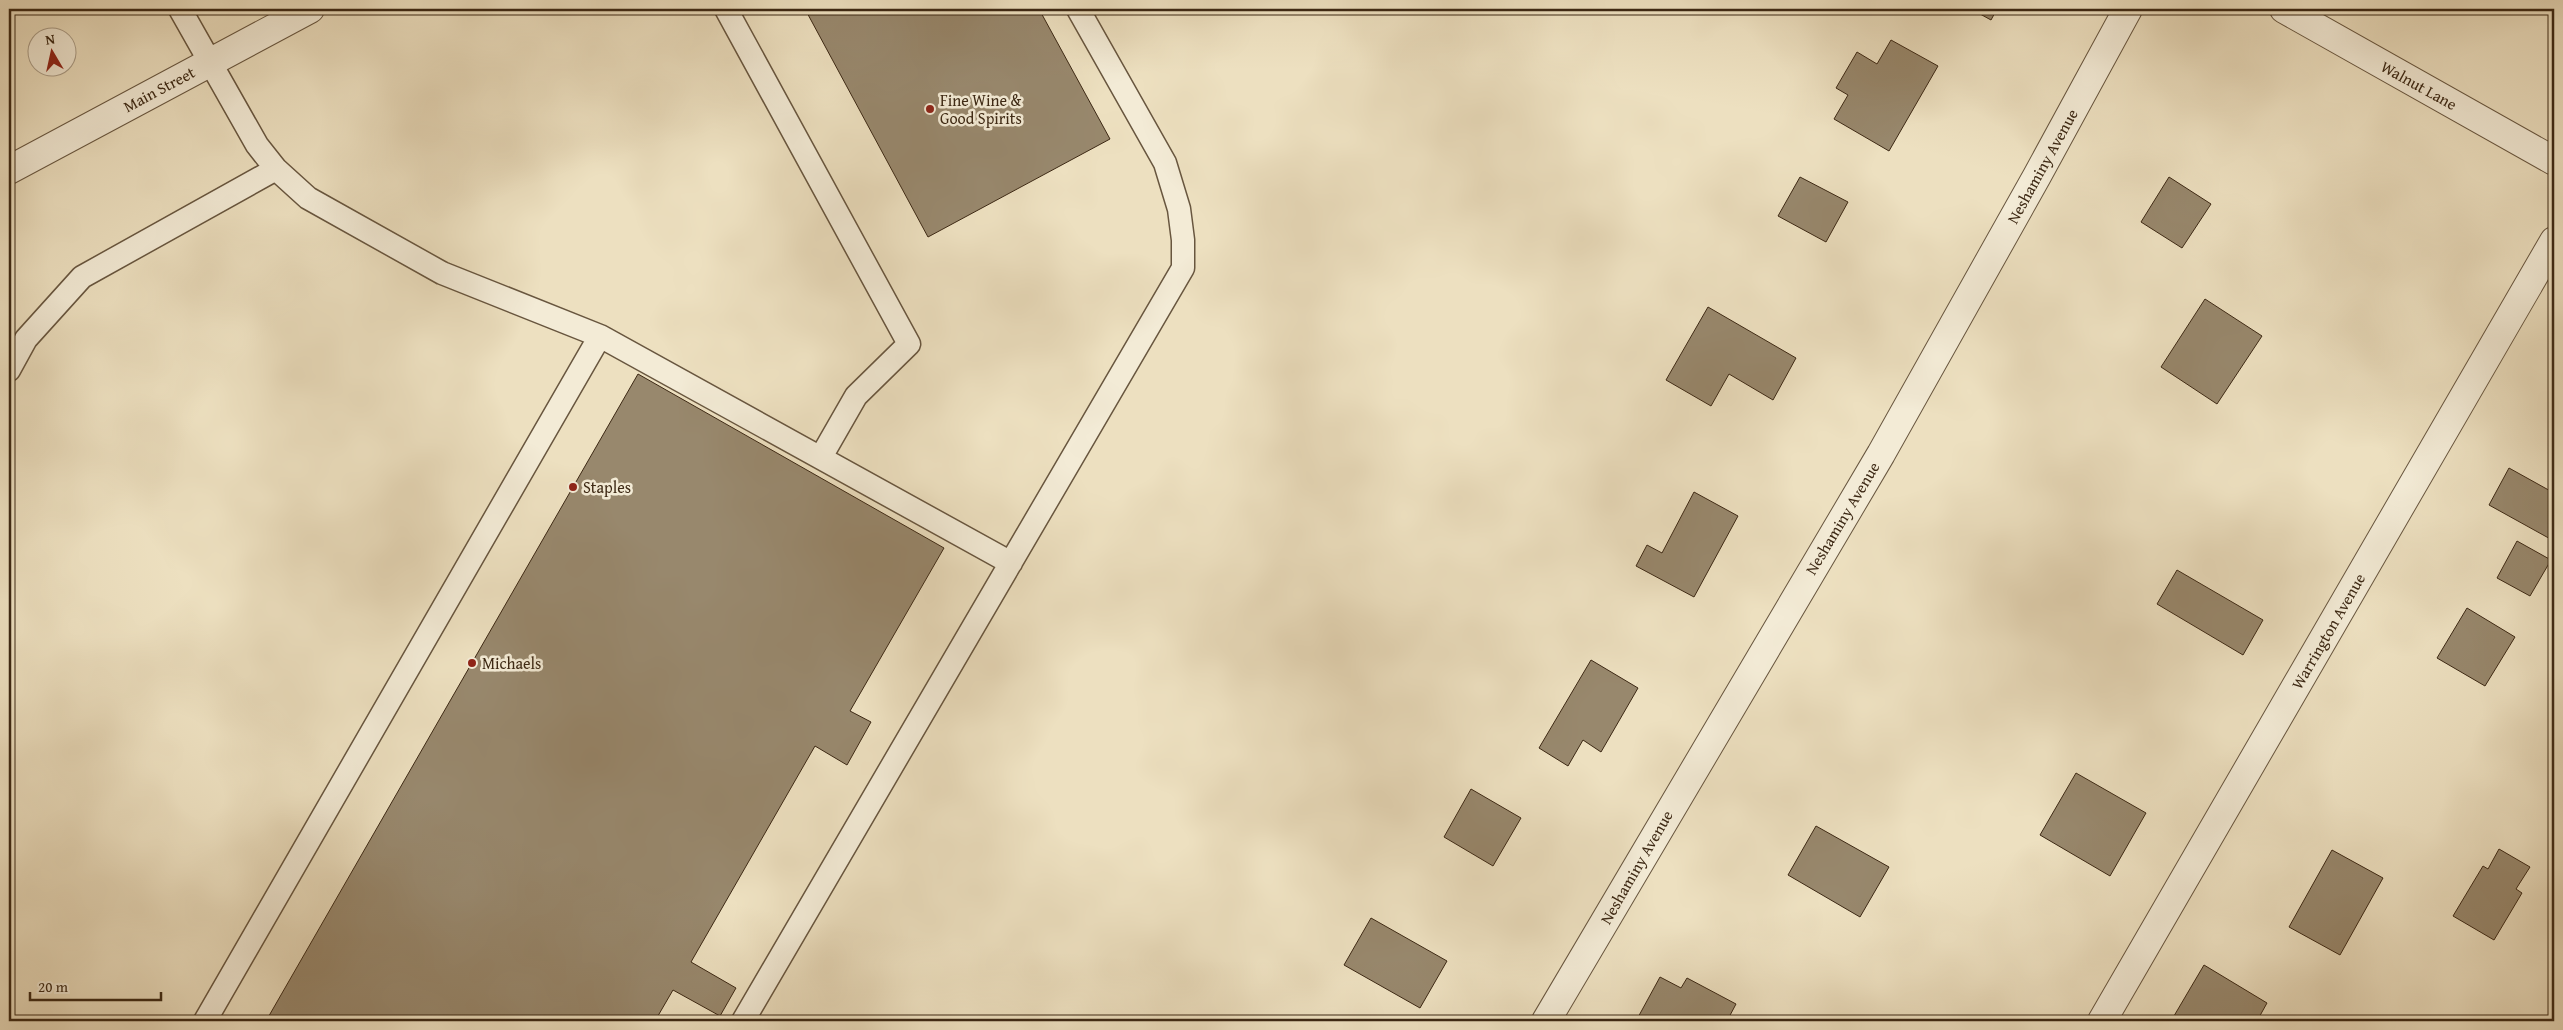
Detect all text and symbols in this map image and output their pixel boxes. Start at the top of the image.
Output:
north arrow [28,28,78,78]
text: N [44,28,57,50]
street label: Walnut Lane [2377,54,2461,116]
street label: Main Street [119,60,199,118]
place label: Fine Wine & Good Spirits [940,88,1022,130]
marker: Fine Wine & Good Spirits [924,103,936,115]
street label: Neshaminy Avenue [2000,104,2084,228]
street label: Neshaminy Avenue [1799,457,1885,579]
place label: Staples [583,475,631,499]
marker: Staples [567,481,579,493]
street label: Warrington Avenue [2285,568,2371,694]
place label: Michaels [482,651,541,675]
marker: Michaels [466,657,478,669]
street label: Neshaminy Avenue [1594,806,1678,928]
scale bar [30,970,161,1002]
text: 20 m [38,976,69,997]

